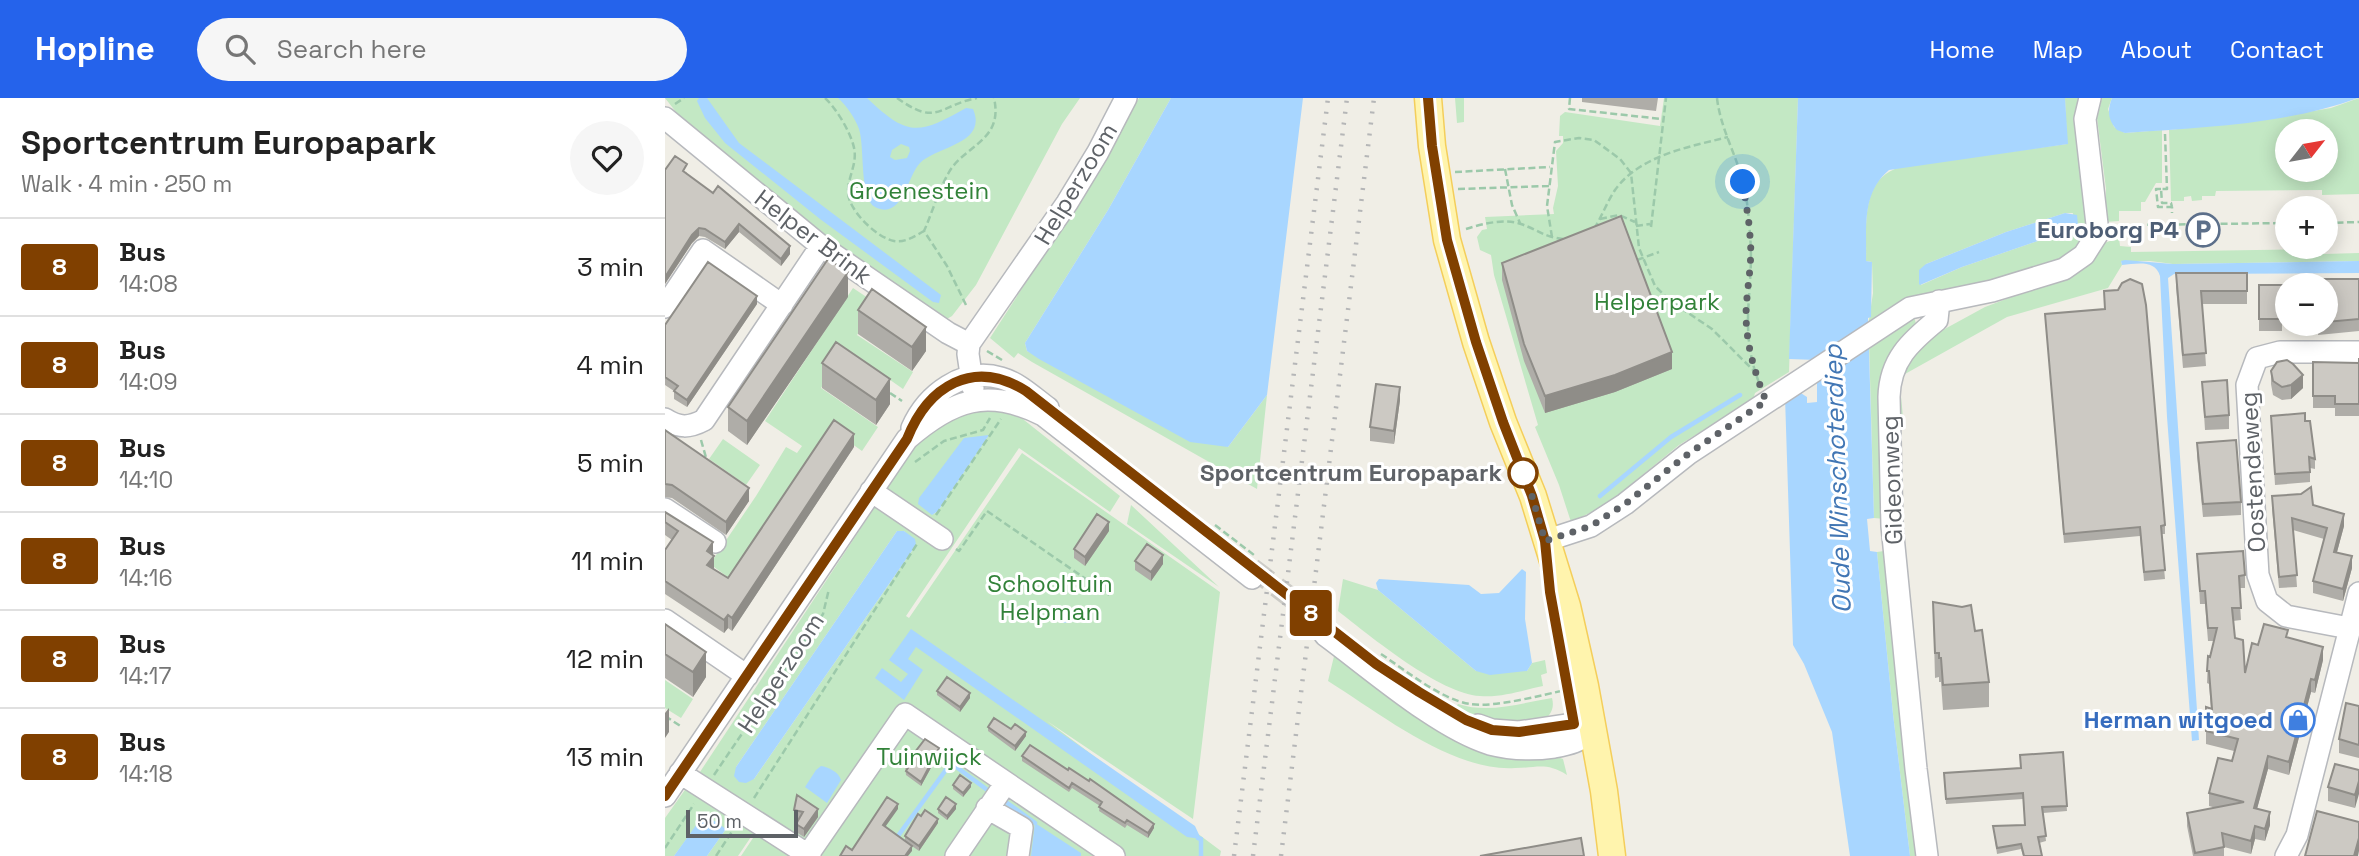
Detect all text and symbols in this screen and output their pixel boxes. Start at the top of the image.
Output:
search box [197,18,687,81]
text: Hopline [35,28,155,70]
icon: search [221,30,259,68]
text: Search here [277,32,427,66]
text: Home [1929,34,1995,65]
text: Map [2033,34,2083,65]
text: About [2121,34,2192,65]
text: Contact [2230,34,2324,65]
street label: Helperzoom [1027,117,1124,250]
north arrow [2275,119,2338,182]
map controls [2275,119,2338,336]
button: heart [570,121,644,195]
text: Sportcentrum Europapark [21,122,436,164]
your location [1725,164,1760,199]
text: Walk · 4 min · 250 m [21,169,232,199]
park label: Groenestein [849,175,989,206]
street label: Helper Brink [748,182,878,291]
button: + [2275,196,2338,259]
parking icon: Euroborg P4 [2184,211,2222,249]
place label: Euroborg P4 [2037,214,2179,245]
text: Bus [119,235,166,269]
text: 3 min [577,250,644,284]
text: 8 [52,251,67,282]
text: 14:08 [119,269,178,299]
button: − [2275,273,2338,336]
park label: Helperpark [1594,286,1720,317]
text: Bus [119,333,166,367]
water label: Oude Winschoterdiep [1815,343,1859,614]
text: 4 min [576,348,644,382]
text: 8 [52,349,67,380]
text: 14:09 [119,367,178,397]
street label: Oostendeweg [2233,391,2272,553]
street label: Gideonweg [1874,415,1909,545]
text: Bus [119,431,166,465]
text: 5 min [577,446,644,480]
text: 8 [52,447,67,478]
place label: Sportcentrum Europapark [1200,457,1502,488]
marker: Sportcentrum Europapark [1508,458,1538,488]
text: 14:10 [119,465,173,495]
text: Bus [119,529,166,563]
text: 11 min [571,544,644,578]
text: 8 [52,545,67,576]
text: 14:16 [119,563,173,593]
park label: Schooltuin Helpman [987,568,1113,627]
line badge: 8 [1288,590,1334,636]
text: 8 [1304,597,1318,628]
street label: Helperzoom [730,607,831,739]
text: Bus [119,627,166,661]
text: 12 min [566,642,644,676]
text: 8 [52,643,67,674]
text: 14:17 [119,661,171,691]
shop icon: Herman witgoed [2279,701,2317,739]
place label: Herman witgoed [2084,704,2273,735]
text: Bus [119,725,166,759]
text: 13 min [566,740,644,774]
text: 8 [52,741,67,772]
park label: Tuinwijck [876,741,982,772]
text: 14:18 [119,759,173,789]
scale bar [686,807,798,839]
text: 50 m [697,809,742,834]

